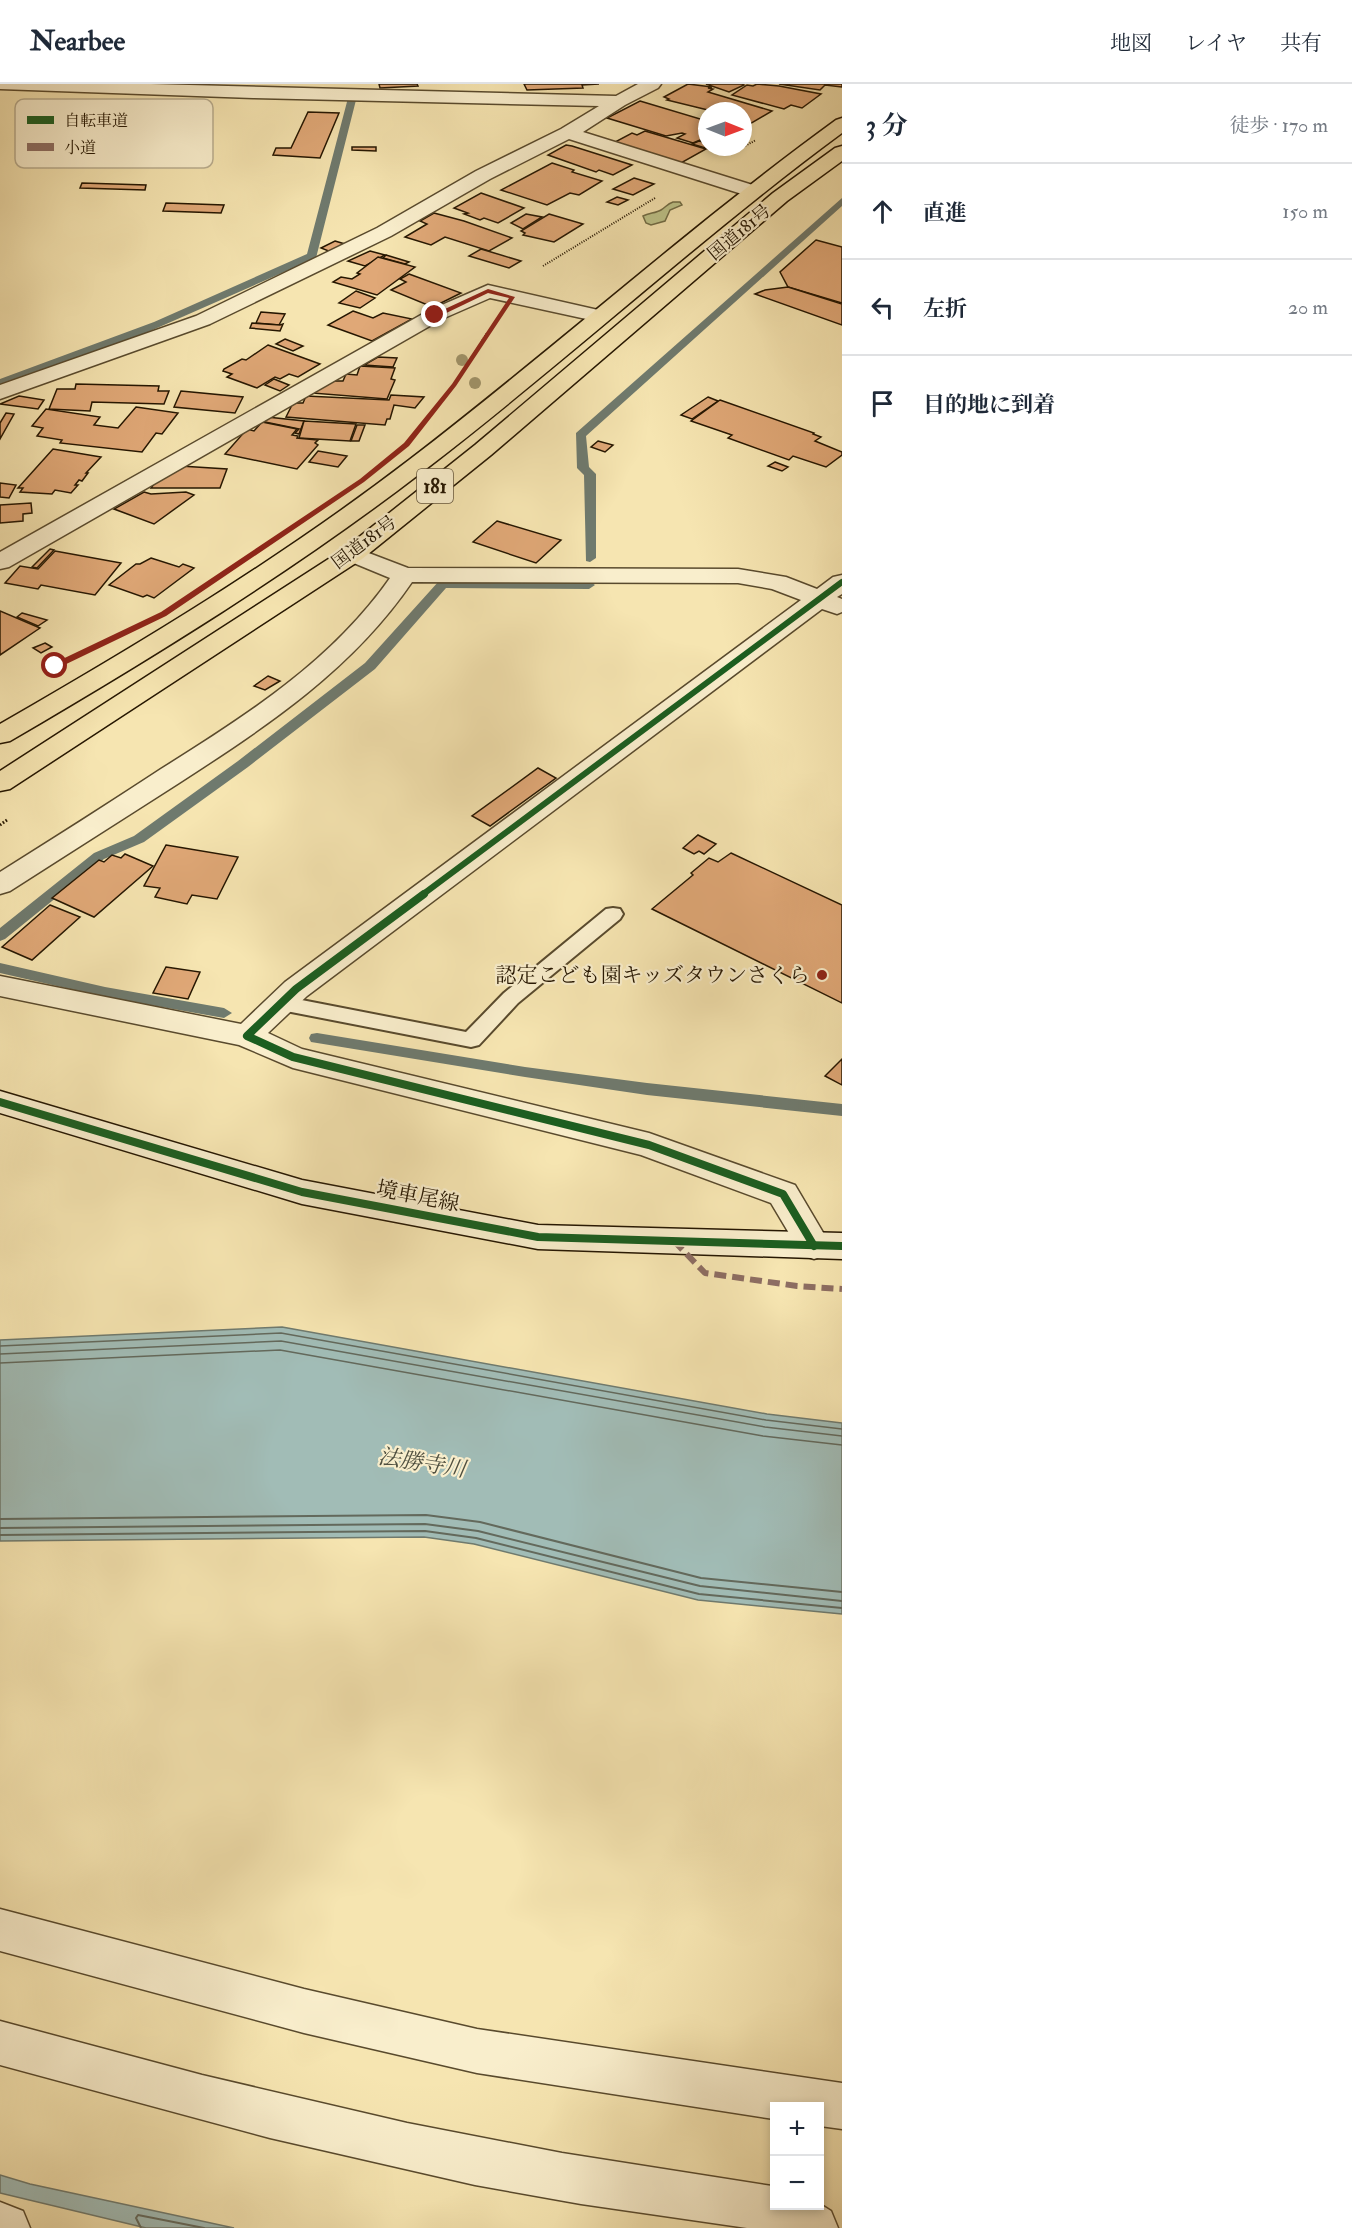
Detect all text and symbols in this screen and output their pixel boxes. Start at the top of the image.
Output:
text: Nearbee [30,24,125,59]
text: 地図 [1110,30,1152,57]
text: レイヤ [1185,30,1247,57]
text: 共有 [1280,30,1322,57]
legend [15,99,213,168]
north arrow [698,102,752,156]
text: 3 分 [866,110,907,142]
text: 自転車道 [64,111,128,131]
text: 徒歩 · 170 m [1229,113,1328,138]
text: 小道 [64,138,96,158]
icon: ahead [866,195,899,228]
street label: 国道181号 [703,199,776,265]
text: 直進 [923,199,967,227]
text: 150 m [1282,199,1328,224]
icon: left [866,291,899,324]
text: 左折 [923,295,967,323]
text: 20 m [1288,295,1328,320]
route end [421,301,447,327]
icon: arrive [866,387,899,420]
text: 目的地に到着 [923,391,1055,419]
road number: 181 [417,469,453,503]
street label: 国道181号 [327,511,401,574]
route start [41,652,67,678]
place label: 認定こども園キッズタウンさくら [495,962,810,989]
marker: 認定こども園キッズタウンさくら [815,968,829,982]
street label: 境車尾線 [374,1175,462,1218]
water label: 法勝寺川 [376,1442,469,1484]
map controls [770,2102,824,2210]
button: + [770,2102,824,2156]
button: − [770,2156,824,2210]

